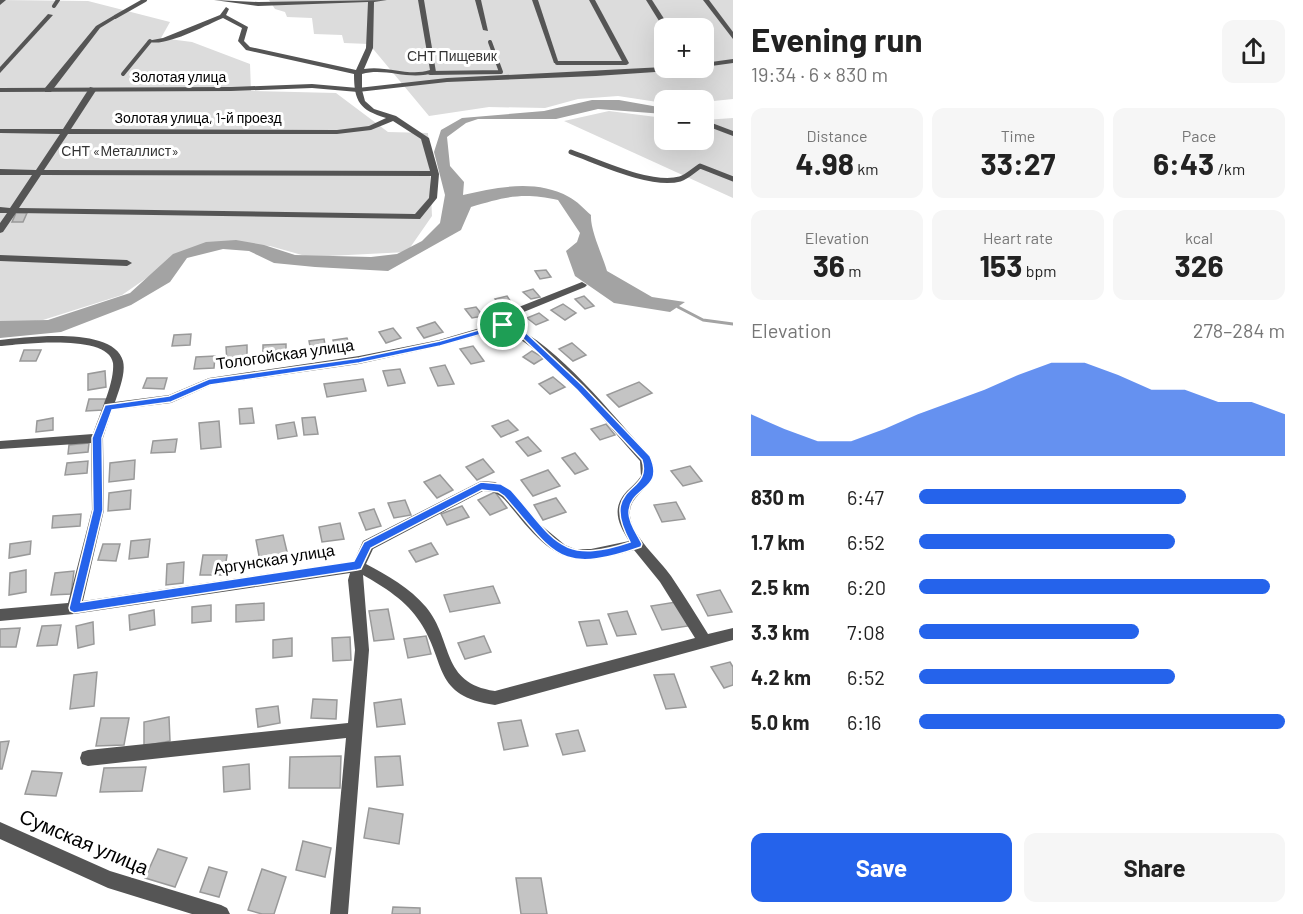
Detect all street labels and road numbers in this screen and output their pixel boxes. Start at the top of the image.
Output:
street label: Золотая улица [132,68,227,85]
street label: Золотая улица, 1-й проезд [114,109,282,126]
street label: Тологойская улица [215,334,355,373]
street label: Аргунская улица [212,540,336,577]
street label: Сумская улица [16,803,153,879]

